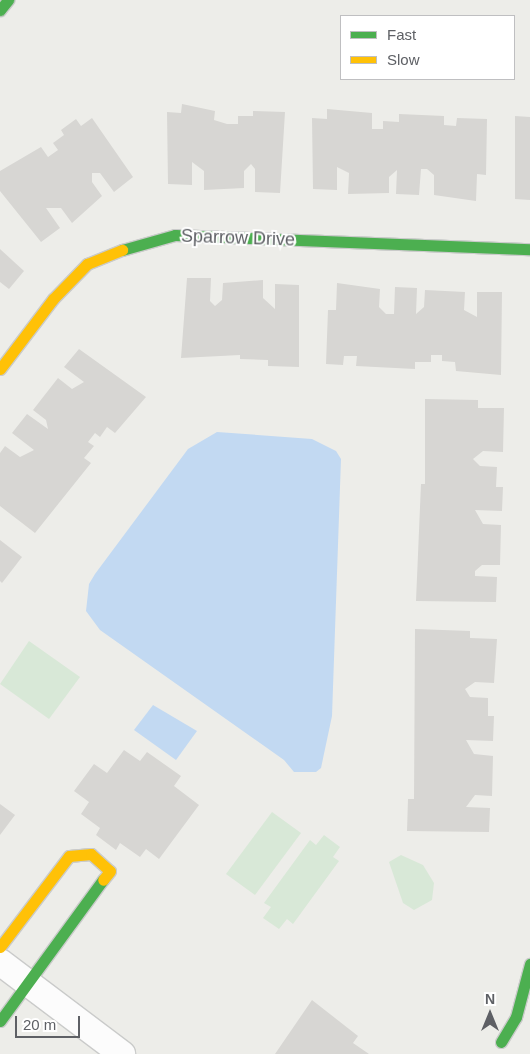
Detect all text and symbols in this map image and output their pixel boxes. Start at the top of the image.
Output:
legend [340,15,515,80]
text: Fast [387,26,416,43]
text: Slow [387,51,420,68]
street label: Sparrow Drive [181,225,295,251]
north arrow [465,989,515,1039]
text: N [485,991,495,1007]
scale bar [18,1006,82,1038]
text: 20 m [23,1016,56,1033]

